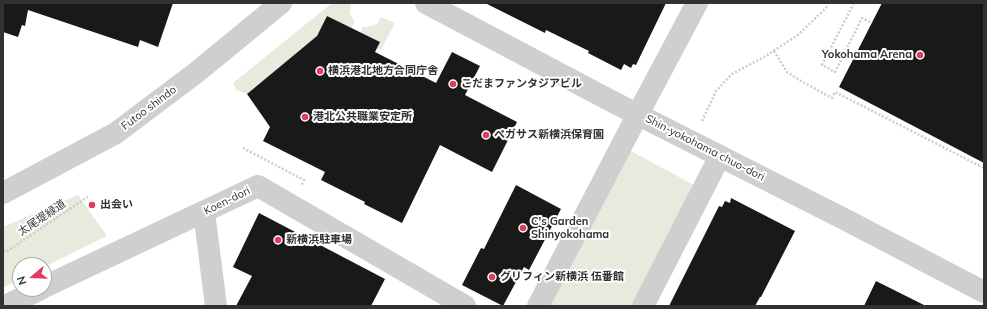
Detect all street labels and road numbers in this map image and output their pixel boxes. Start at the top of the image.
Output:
street label: Futoo shindo [119,83,179,133]
street label: Shin-yokohama chuo-dori [643,112,767,184]
street label: Koen-dori [202,184,252,218]
street label: 太尾堤緑道 [16,197,68,239]

